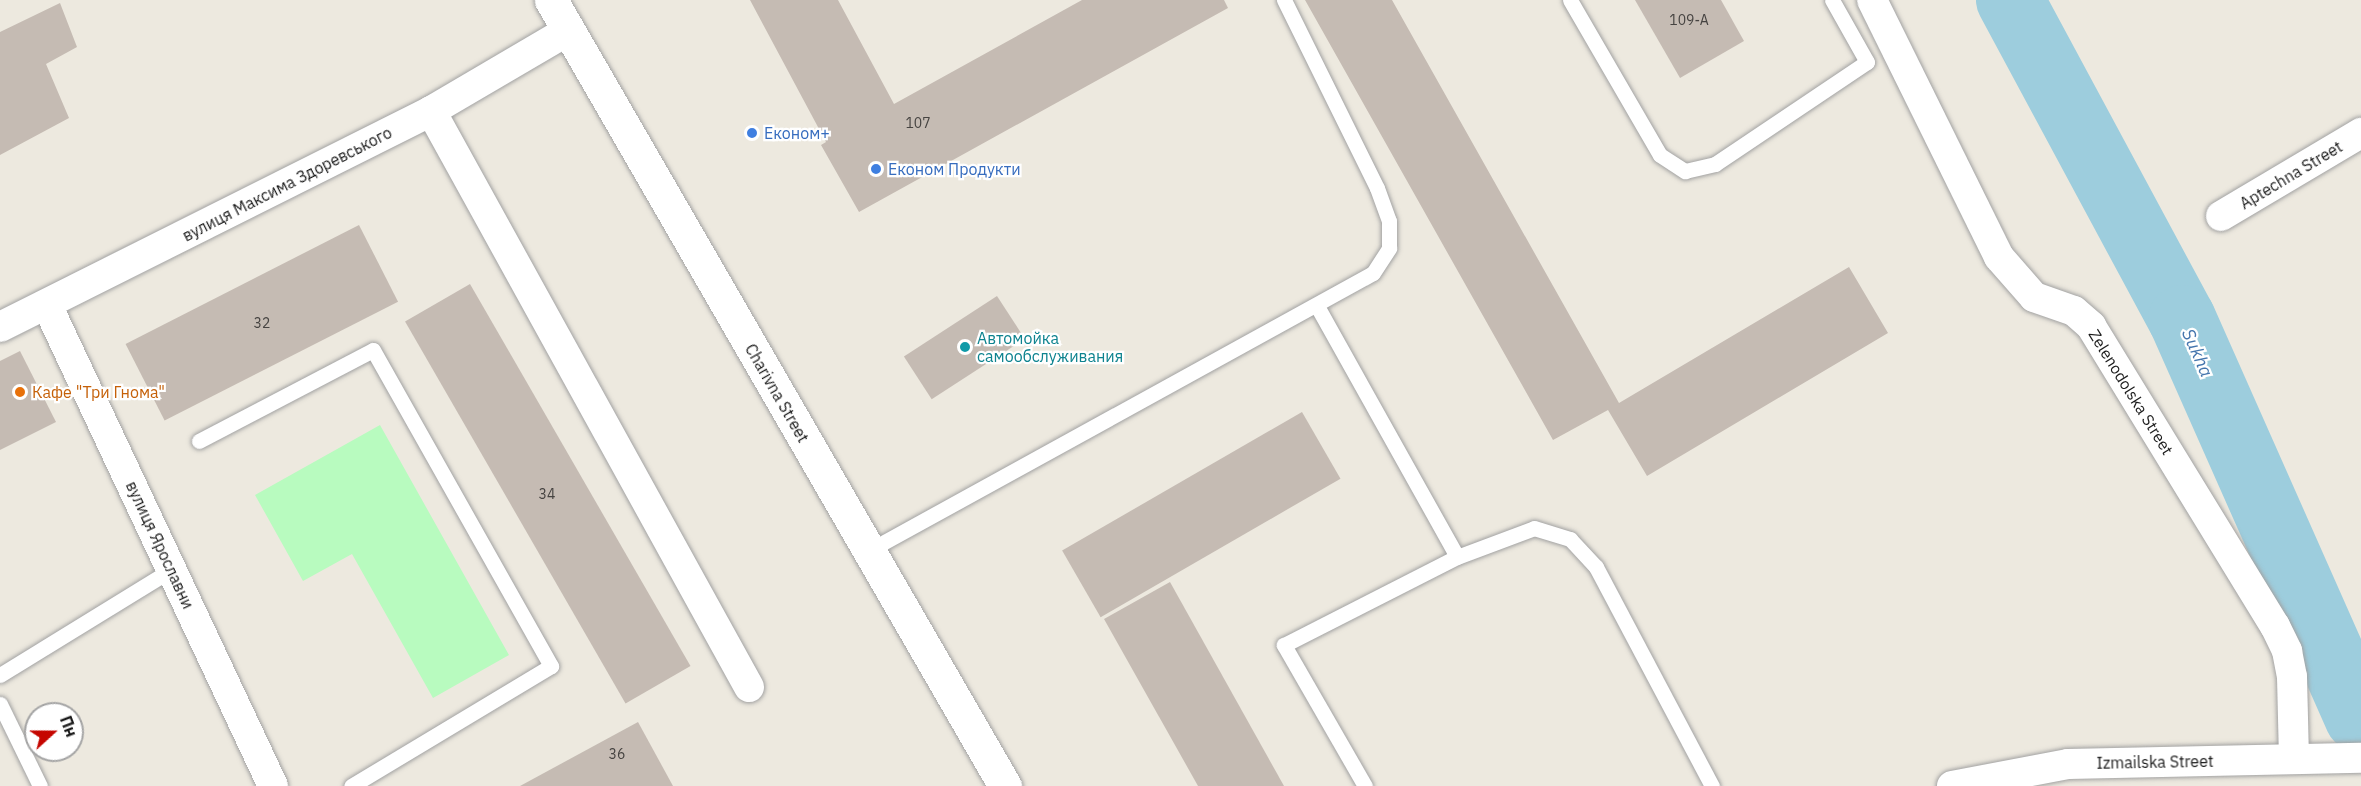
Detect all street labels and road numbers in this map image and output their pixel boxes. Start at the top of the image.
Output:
street label: вулиця Максима Здоревського [179,123,395,245]
street label: Aptechna Street [2236,137,2346,213]
street label: Zelenodolska Street [2085,326,2177,458]
street label: Charivna Street [741,340,813,446]
street label: вулиця Ярославни [122,478,198,612]
street label: Izmailska Street [2096,751,2214,773]

